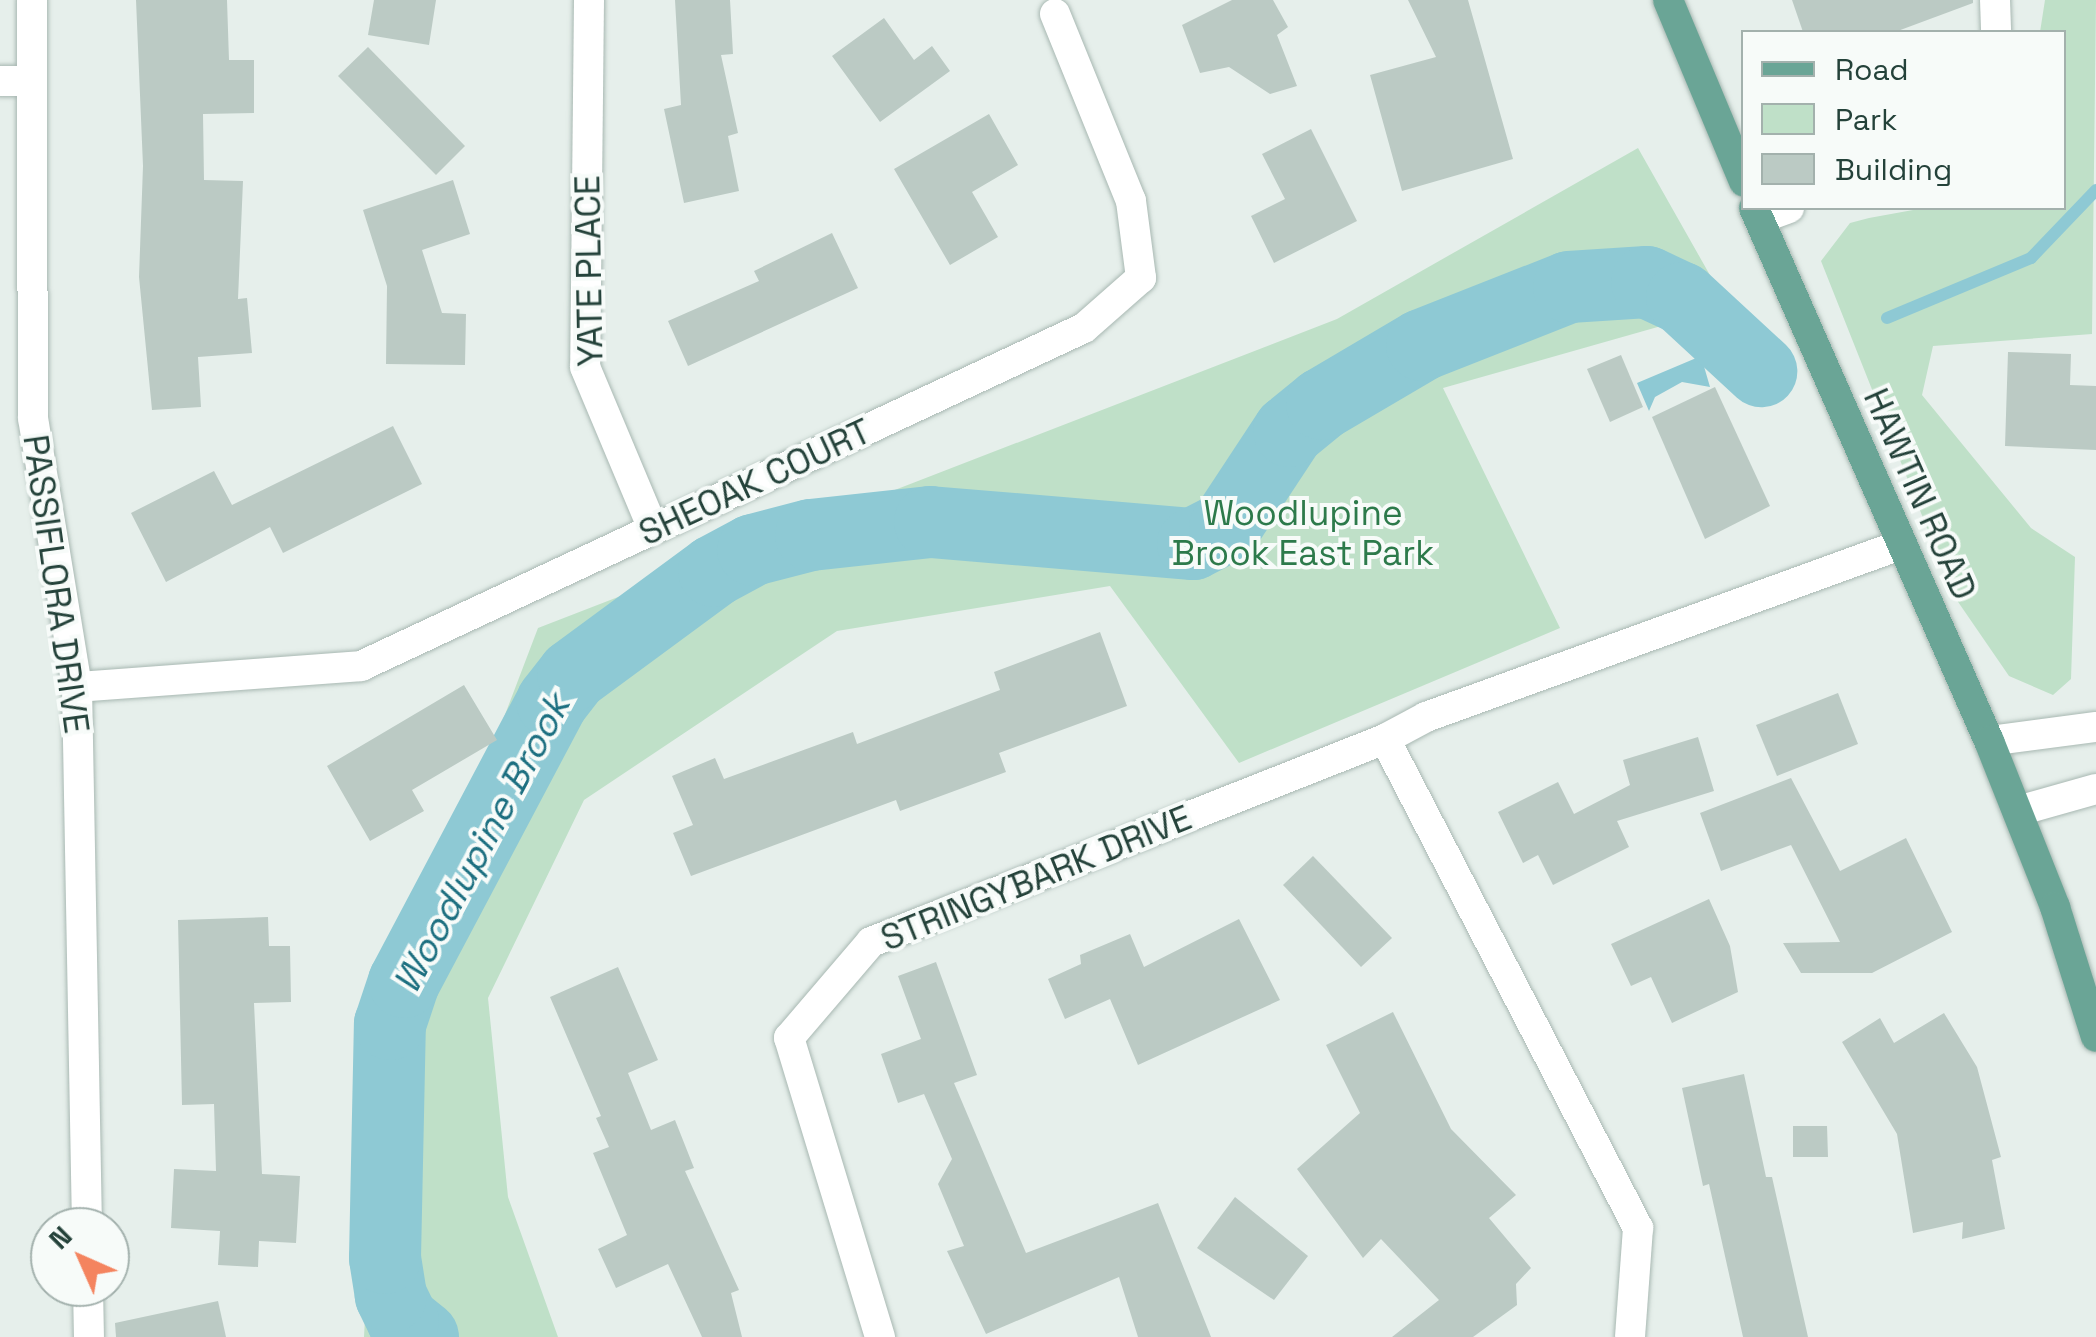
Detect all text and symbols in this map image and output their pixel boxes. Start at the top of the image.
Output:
legend [1741,30,2066,210]
text: Road [1835,50,1909,89]
text: Park [1835,100,1897,139]
text: Building [1835,150,1952,189]
street label: YATE PLACE [566,175,612,367]
street label: HAWTIN ROAD [1855,382,1985,606]
street label: SHEOAK COURT [632,410,878,554]
street label: PASSIFLORA DRIVE [14,432,98,736]
park label: Woodlupine Brook East Park [1172,492,1434,574]
water label: Woodlupine Brook [384,687,580,1001]
street label: STRINGYBARK DRIVE [875,797,1197,959]
north arrow [30,1207,130,1307]
text: N [41,1218,80,1257]

